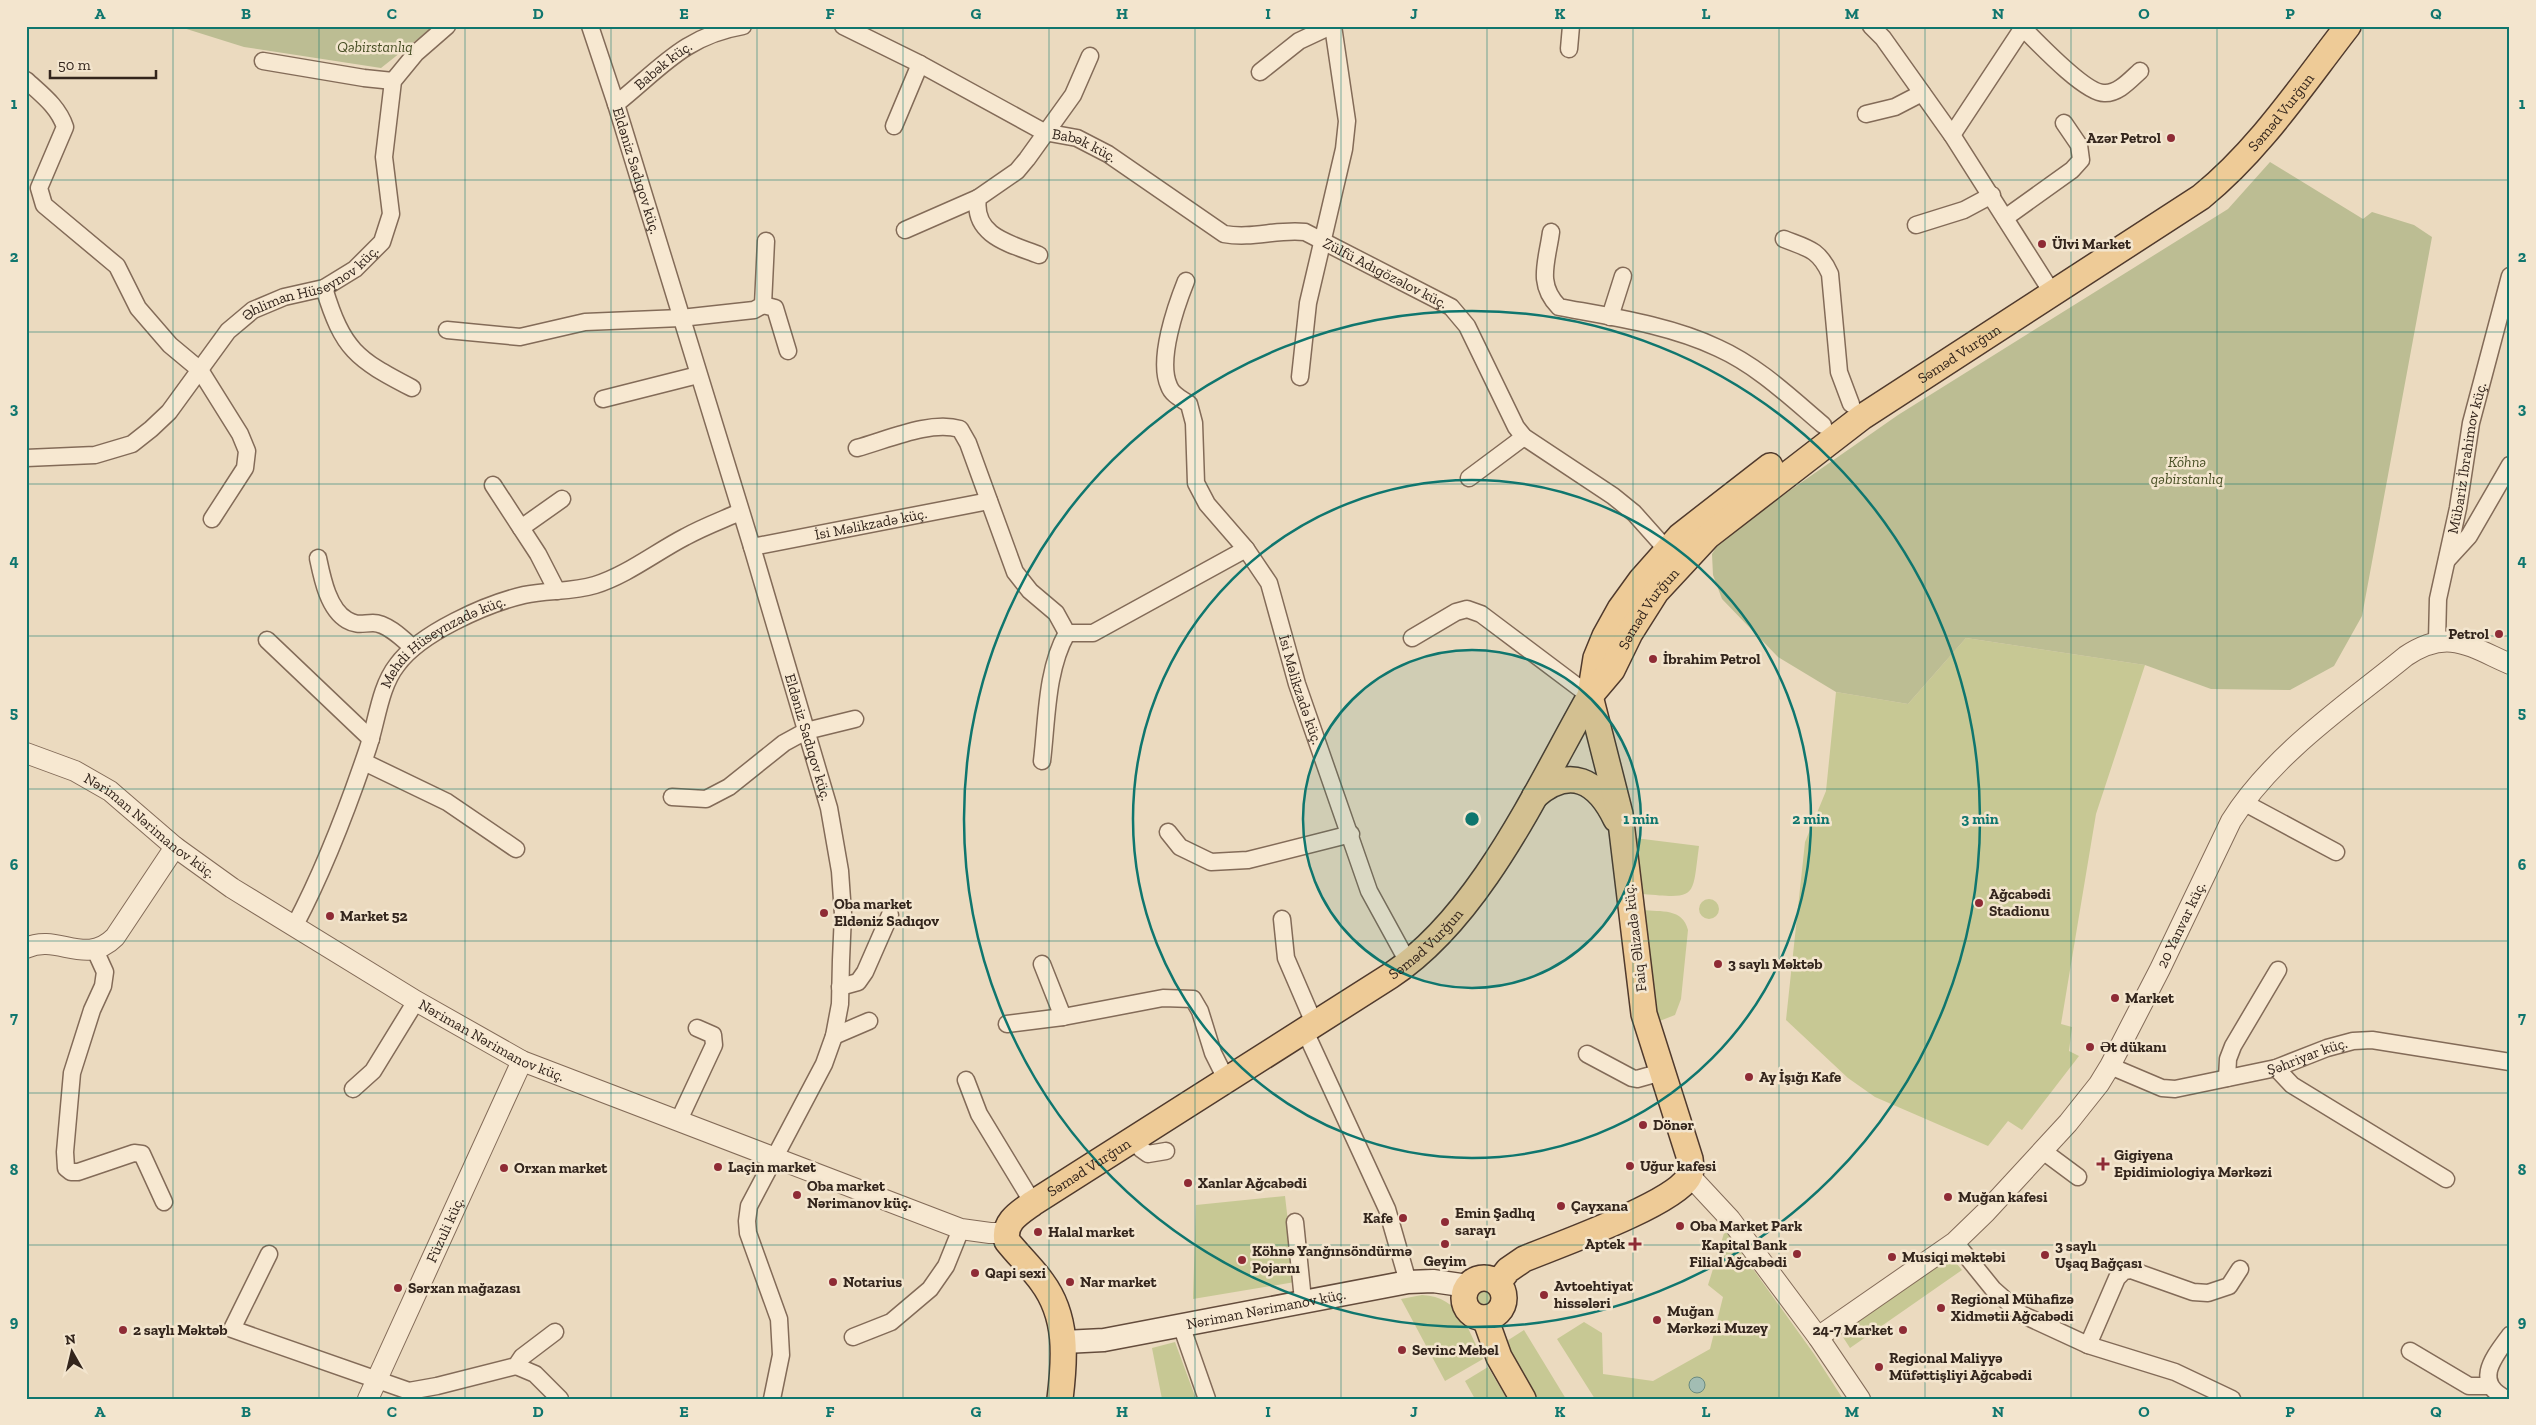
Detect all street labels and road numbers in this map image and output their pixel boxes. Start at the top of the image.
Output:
street label: Babək küç. [631,37,695,94]
street label: Səməd Vurğun [2244,69,2318,155]
street label: Eldəniz Sadıqov küç. [609,105,664,236]
street label: Babək küç. [1050,125,1120,166]
street label: Zülfü Adıgözəlov küç. [1320,234,1450,313]
street label: Əhliman Hüseynov küç. [238,242,382,324]
street label: Səməd Vurğun [1914,320,2004,387]
street label: Mübariz İbrahimov küç. [2444,380,2490,536]
street label: İsi Məlikzadə küç. [813,504,929,544]
street label: Səməd Vurğun [1614,564,1683,652]
street label: Mehdi Hüseynzadə küç. [377,592,508,691]
street label: İsi Məlikzadə küç. [1275,633,1326,747]
street label: Eldəniz Sadıqov küç. [781,672,835,803]
street label: Nəriman Nərimanov küç. [81,769,219,882]
street label: 20 Yanvar küç. [2153,879,2210,971]
street label: Faiq Əlizadə küç. [1619,883,1651,993]
street label: Səməd Vurğun [1385,905,1467,983]
street label: Nəriman Nərimanov küç. [416,995,567,1085]
street label: Şəhriyar küç. [2265,1034,2349,1079]
street label: Səməd Vurğun [1044,1134,1134,1201]
street label: Füzuli küç. [422,1194,468,1265]
street label: Nəriman Nərimanov küç. [1185,1285,1347,1333]

